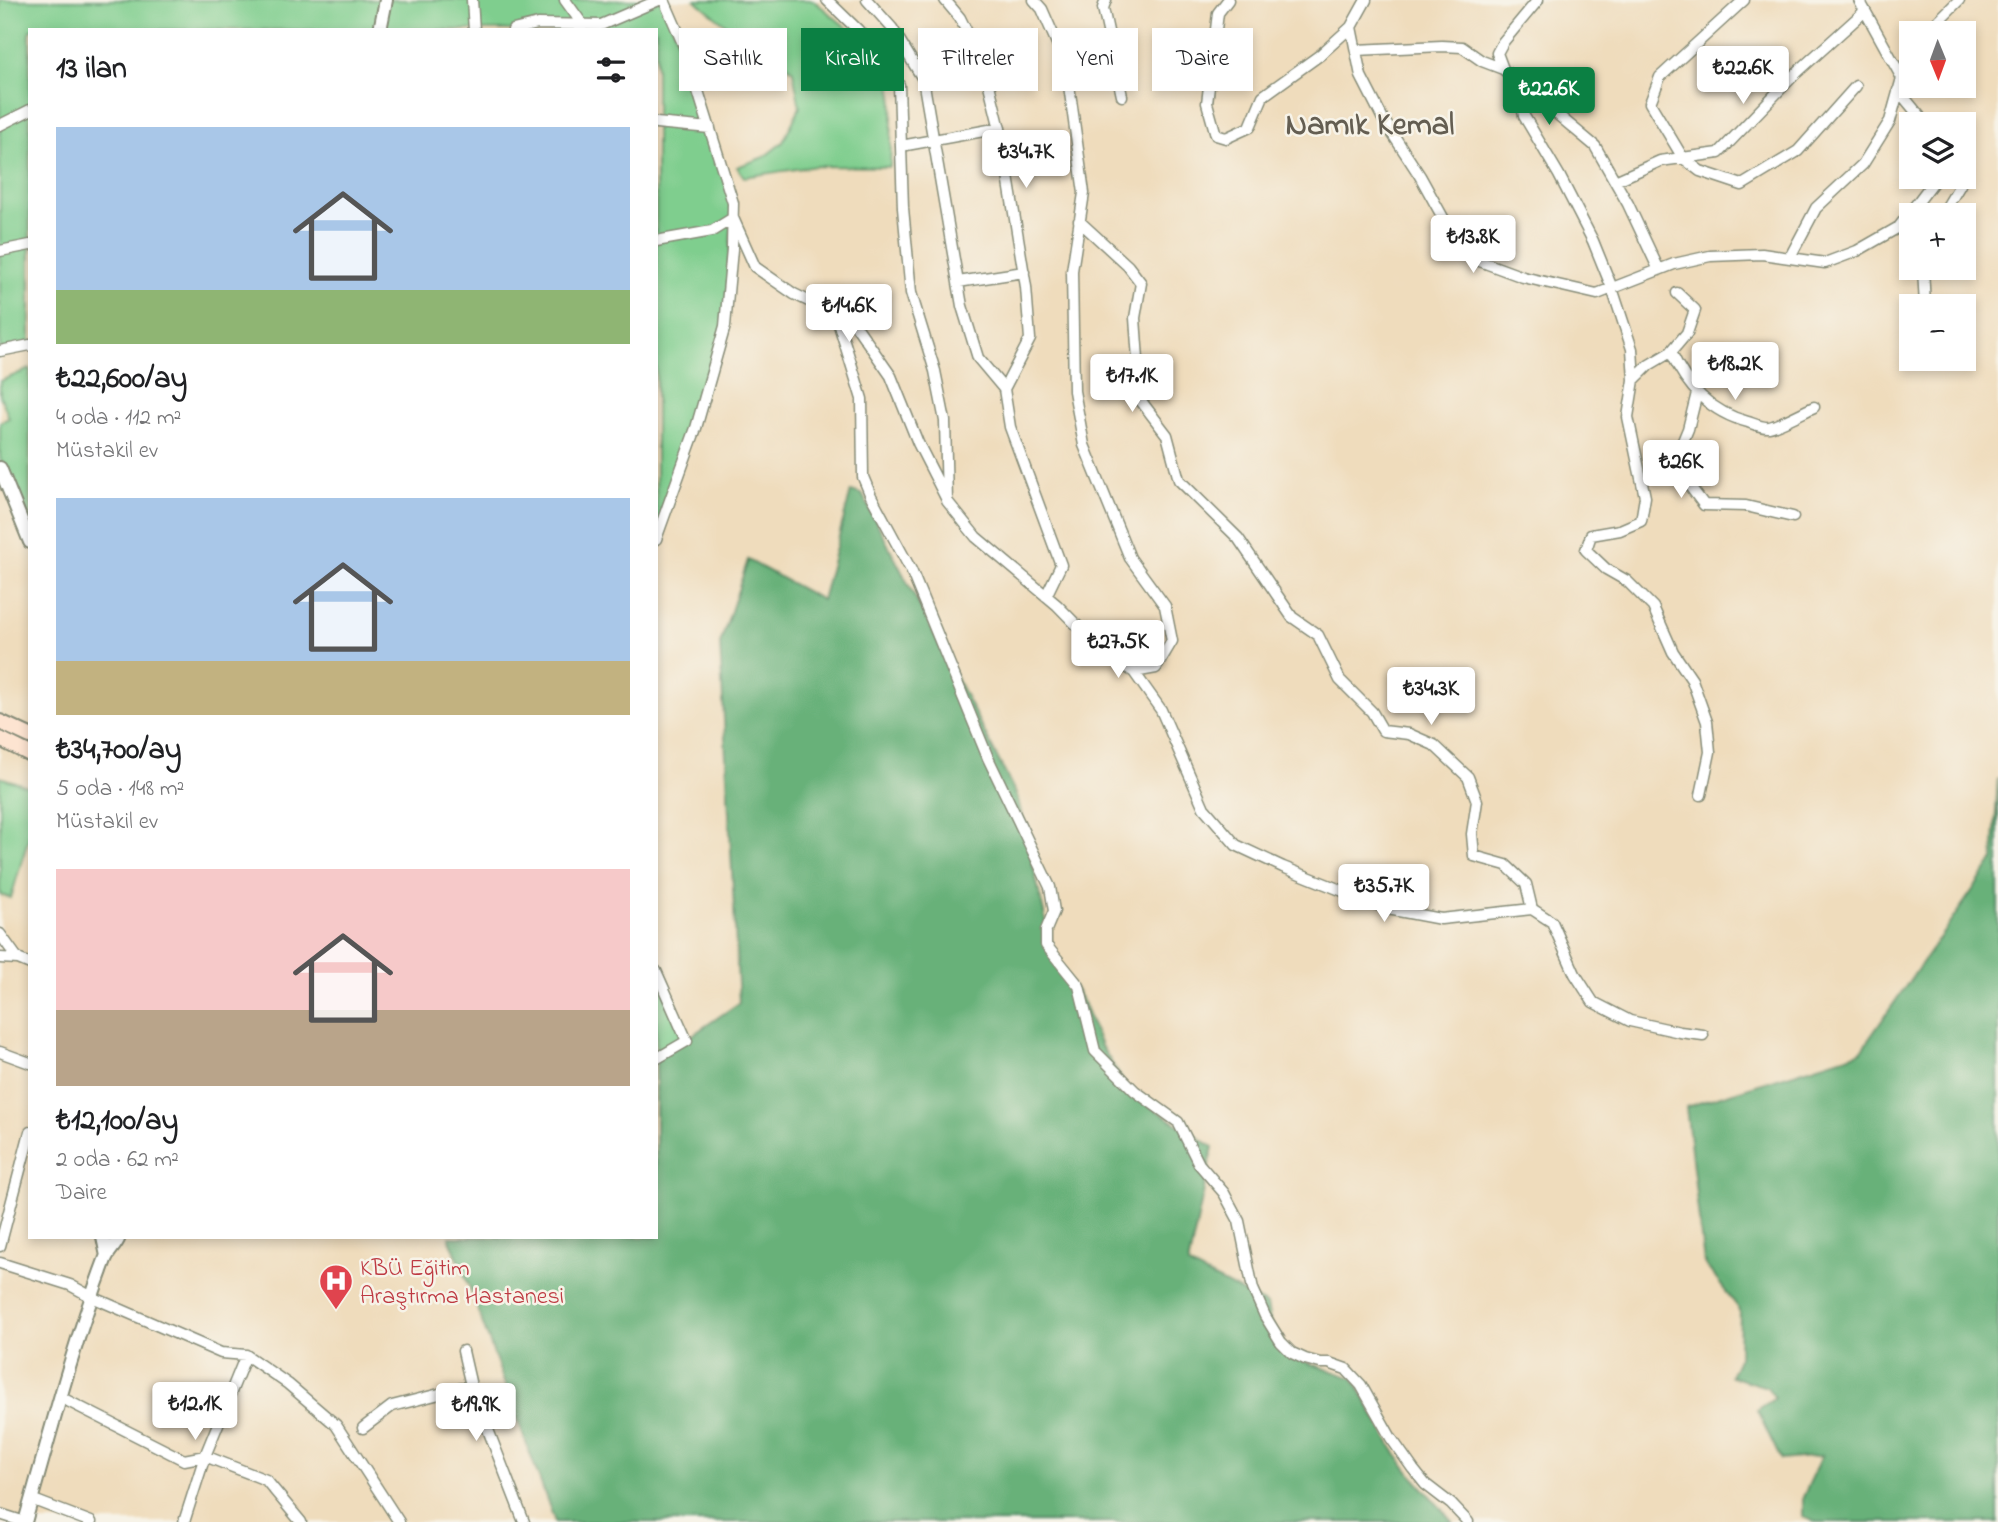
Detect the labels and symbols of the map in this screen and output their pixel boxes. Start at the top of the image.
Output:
north arrow [1899,21,1976,98]
pin: ₺22.6K [1686,46,1800,106]
pin: ₺22.6K [1492,68,1606,127]
district label: Namık Kemal [1286,103,1454,150]
pin: ₺34.7K [969,130,1083,190]
pin: ₺13.8K [1416,216,1530,275]
pin: ₺14.6K [792,284,906,344]
pin: ₺18.2K [1678,342,1792,402]
pin: ₺17.1K [1075,354,1189,414]
pin: ₺26K [1640,440,1722,500]
pin: ₺27.5K [1061,620,1175,680]
pin: ₺34.3K [1374,668,1488,727]
pin: ₺35.7K [1327,864,1441,924]
place label: KBÜ Eğitim Araştırma Hastanesi [360,1252,564,1315]
hospital icon: KBÜ Eğitim Araştırma Hastanesi [317,1262,355,1311]
pin: ₺12.1K [138,1382,252,1442]
pin: ₺19.9K [419,1384,533,1443]

